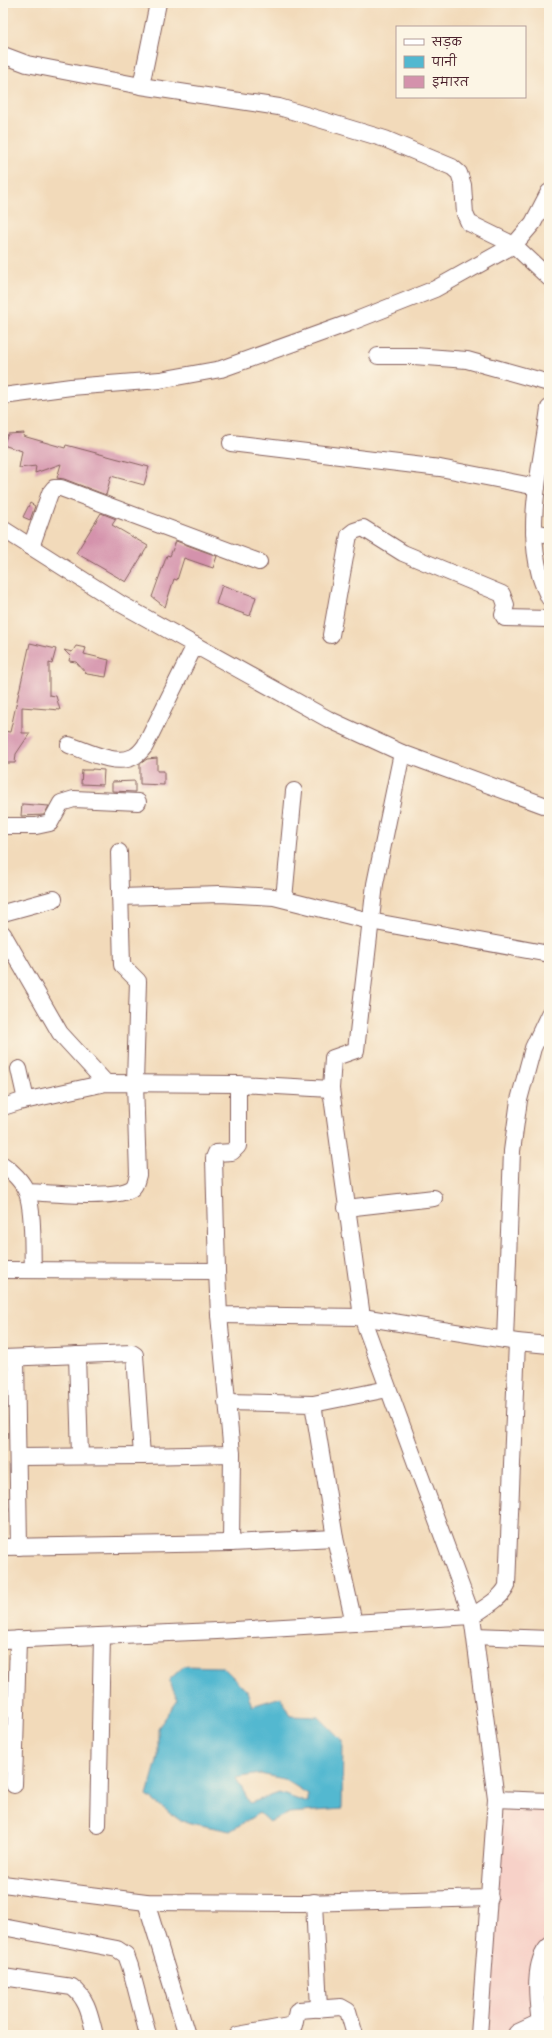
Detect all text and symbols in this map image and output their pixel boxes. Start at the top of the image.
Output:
legend [396,26,526,98]
text: सड़क [431,34,463,52]
text: पानी [431,53,457,72]
text: इमारत [432,74,470,92]

